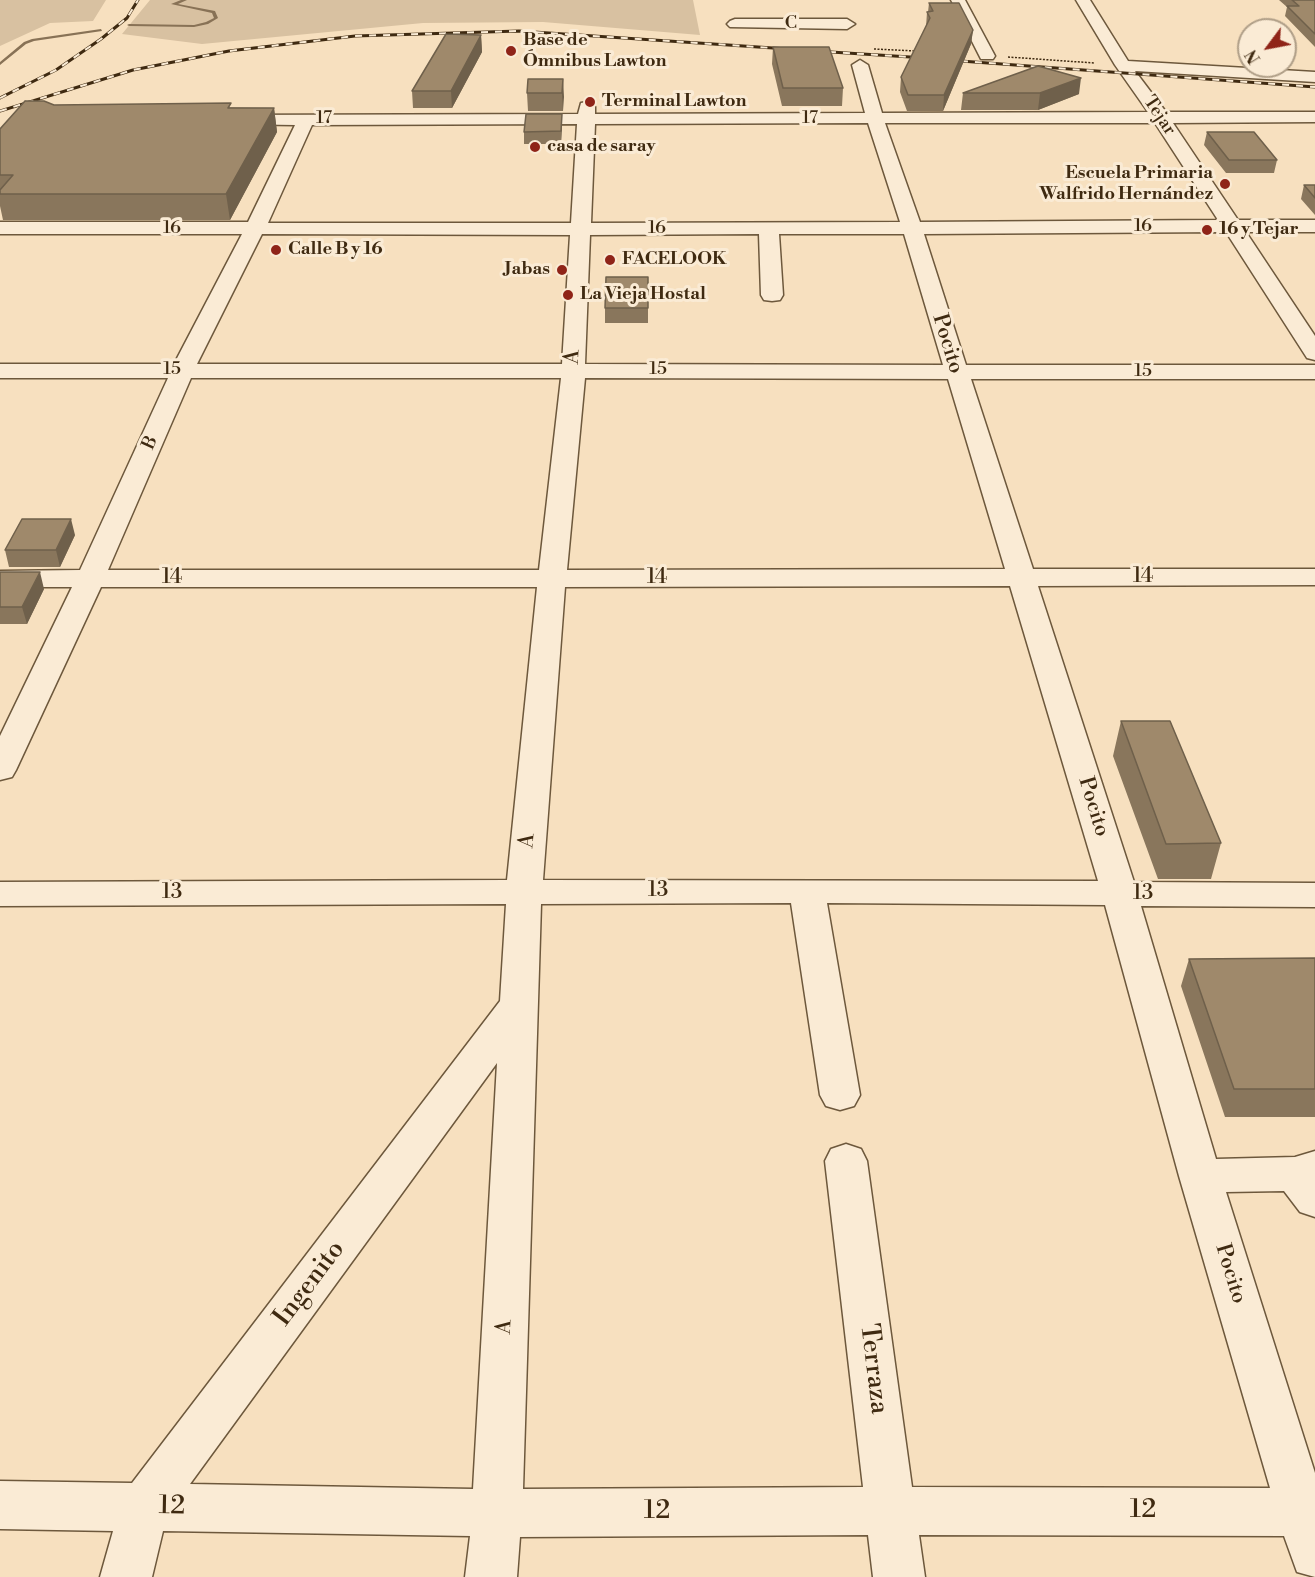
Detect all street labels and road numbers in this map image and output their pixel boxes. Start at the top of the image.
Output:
street label: C [785,13,797,35]
street label: Tejar [1138,92,1180,140]
street label: 17 [316,108,332,130]
street label: 17 [802,108,818,130]
street label: 16 [1134,216,1152,238]
street label: 16 [163,218,181,240]
street label: 16 [648,218,666,240]
street label: Pocito [926,311,968,377]
street label: A [560,349,586,365]
street label: 15 [163,359,181,381]
street label: 15 [649,359,667,381]
street label: 15 [1134,361,1152,383]
street label: B [139,433,163,453]
street label: 14 [1133,564,1153,590]
street label: 14 [162,565,182,591]
street label: 14 [647,565,667,591]
street label: Pocito [1072,774,1114,840]
street label: A [515,833,541,849]
street label: 13 [648,878,668,904]
street label: 13 [162,880,182,906]
street label: 13 [1133,881,1153,907]
street label: Ingenito [268,1235,352,1333]
street label: Pocito [1209,1241,1251,1307]
street label: A [492,1319,518,1335]
street label: Terraza [852,1322,894,1416]
street label: 12 [158,1491,186,1523]
street label: 12 [1130,1495,1156,1527]
street label: 12 [644,1496,670,1528]

